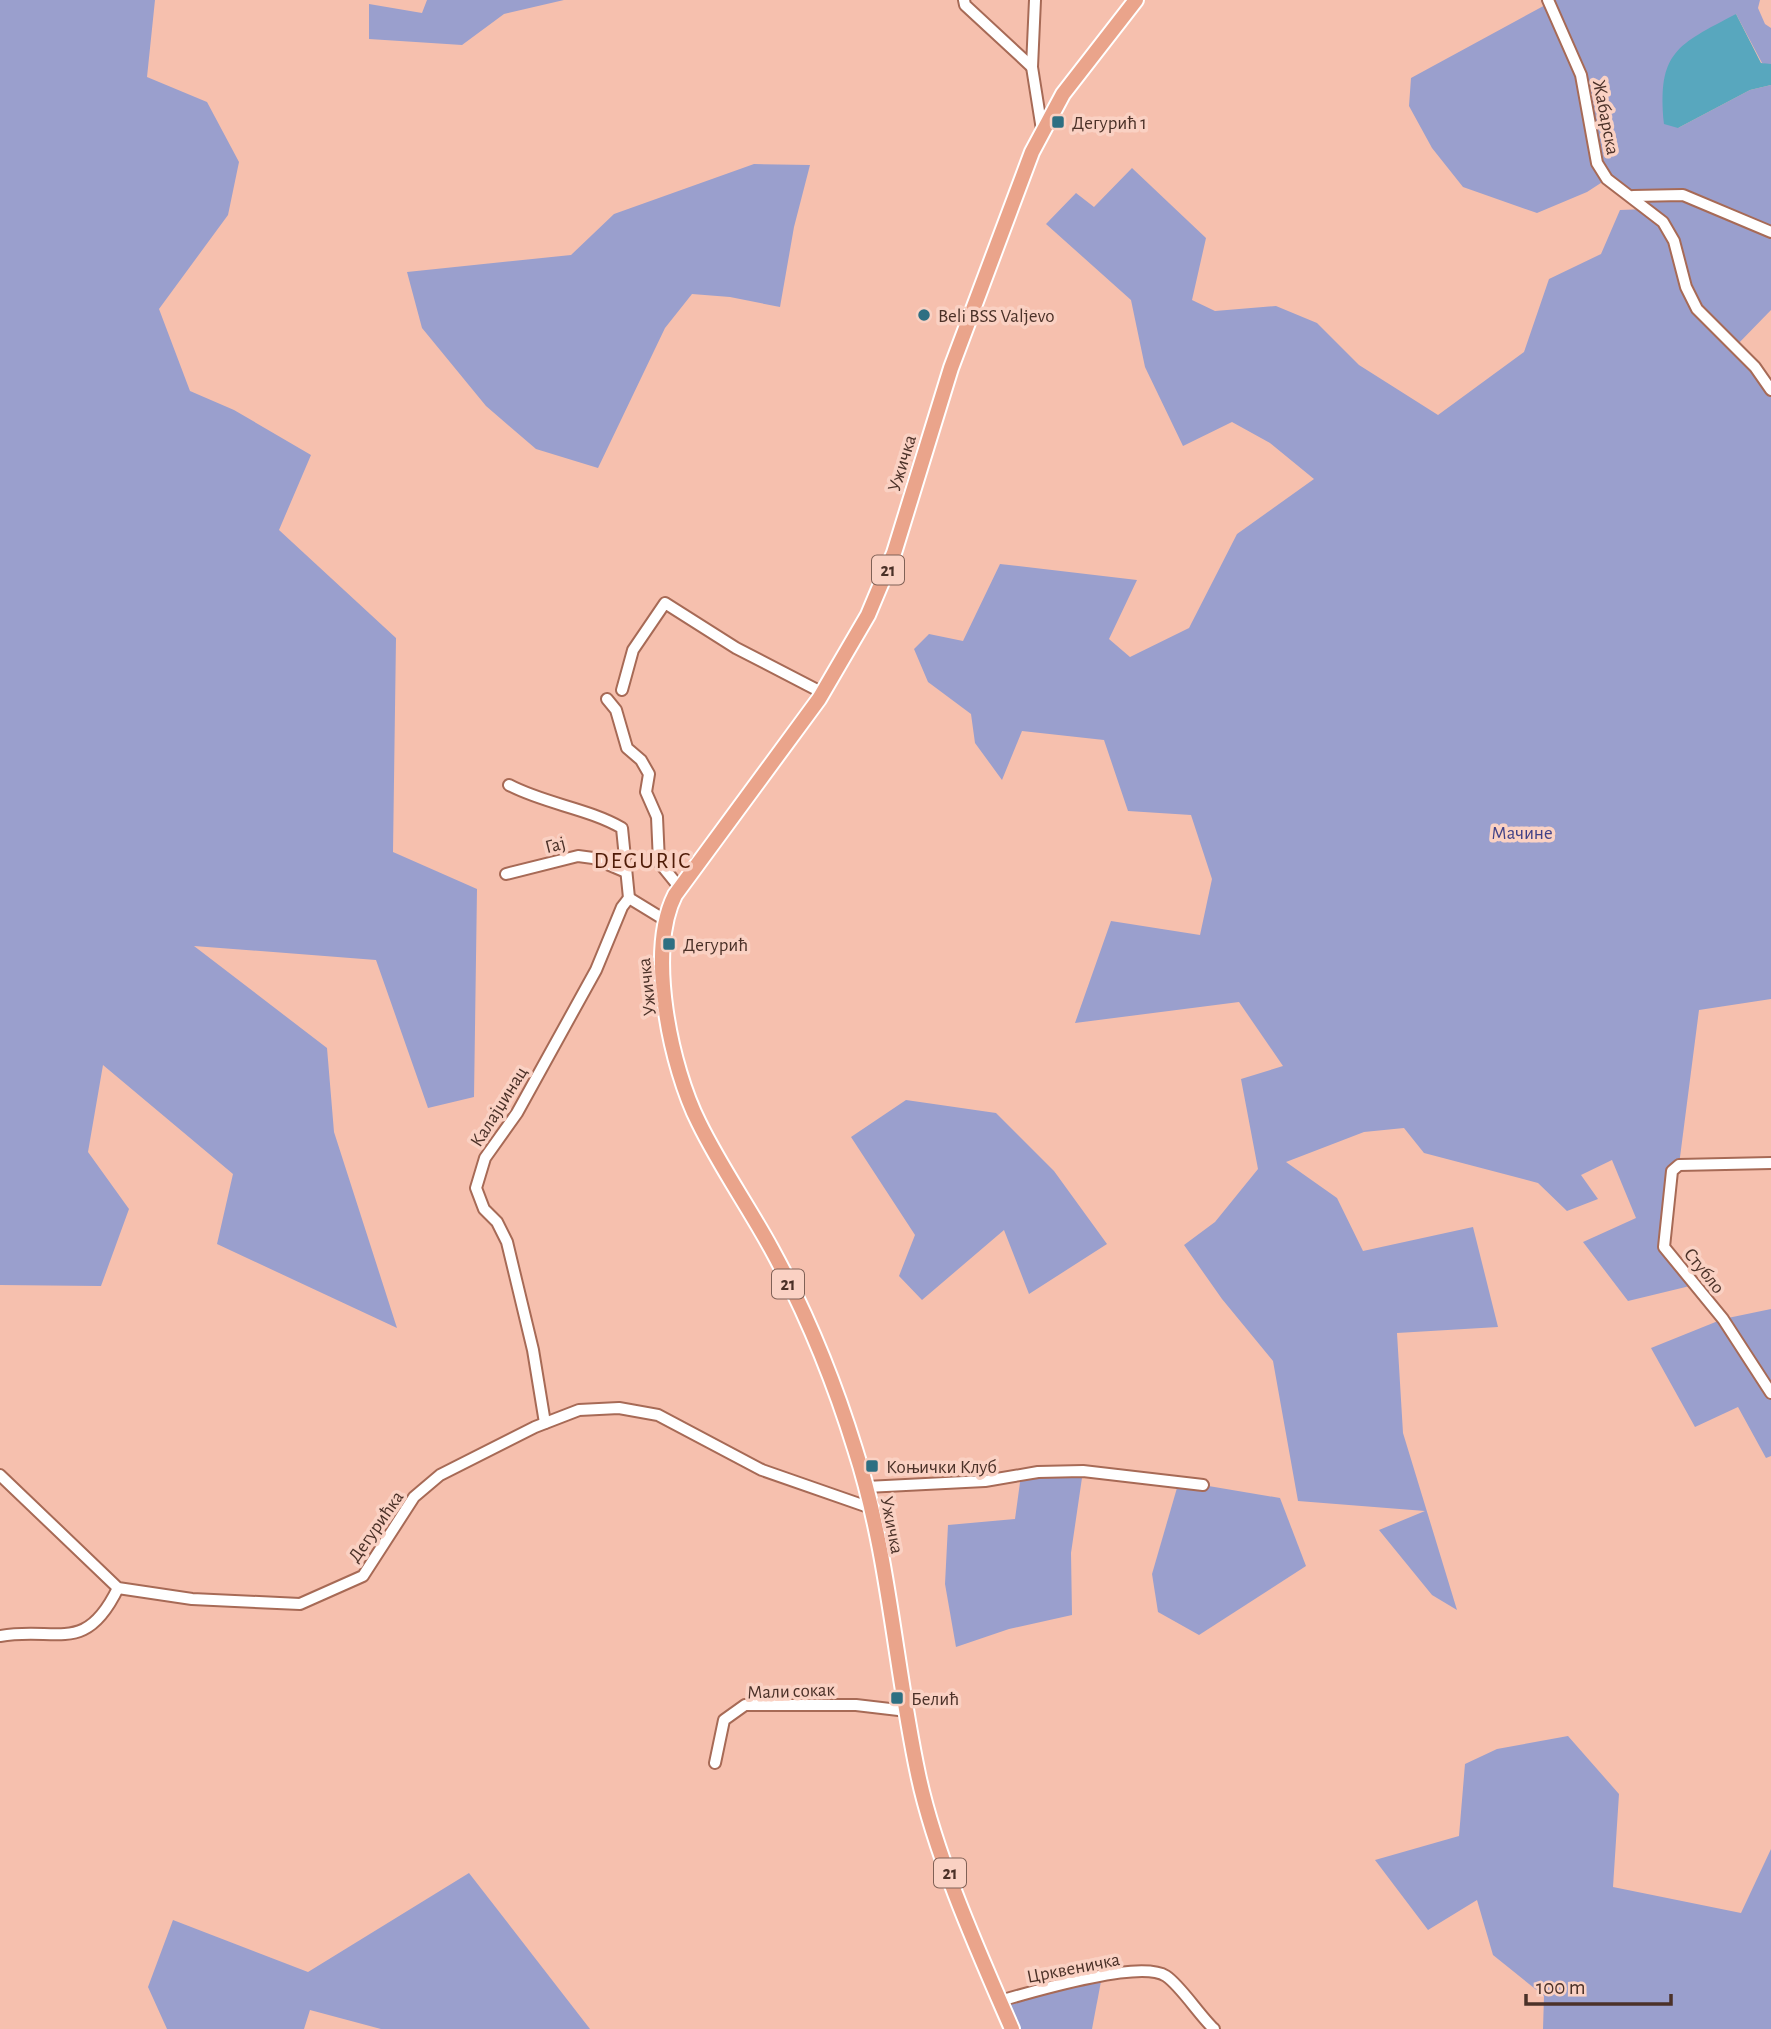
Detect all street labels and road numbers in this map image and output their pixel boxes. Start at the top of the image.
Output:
street label: Жабарска [1589,78,1622,157]
street label: Ужичка [885,433,920,494]
road number: 21 [872,556,904,584]
street label: Гај [543,834,568,857]
street label: Ужичка [635,957,660,1017]
street label: Калајџинац [467,1063,531,1150]
street label: Стубло [1680,1245,1728,1297]
road number: 21 [772,1269,804,1298]
street label: Дегурићка [345,1488,408,1566]
street label: Ужичка [877,1495,906,1556]
street label: Мали сокак [747,1680,836,1703]
road number: 21 [934,1858,966,1887]
street label: Црквеничка [1025,1950,1122,1987]

